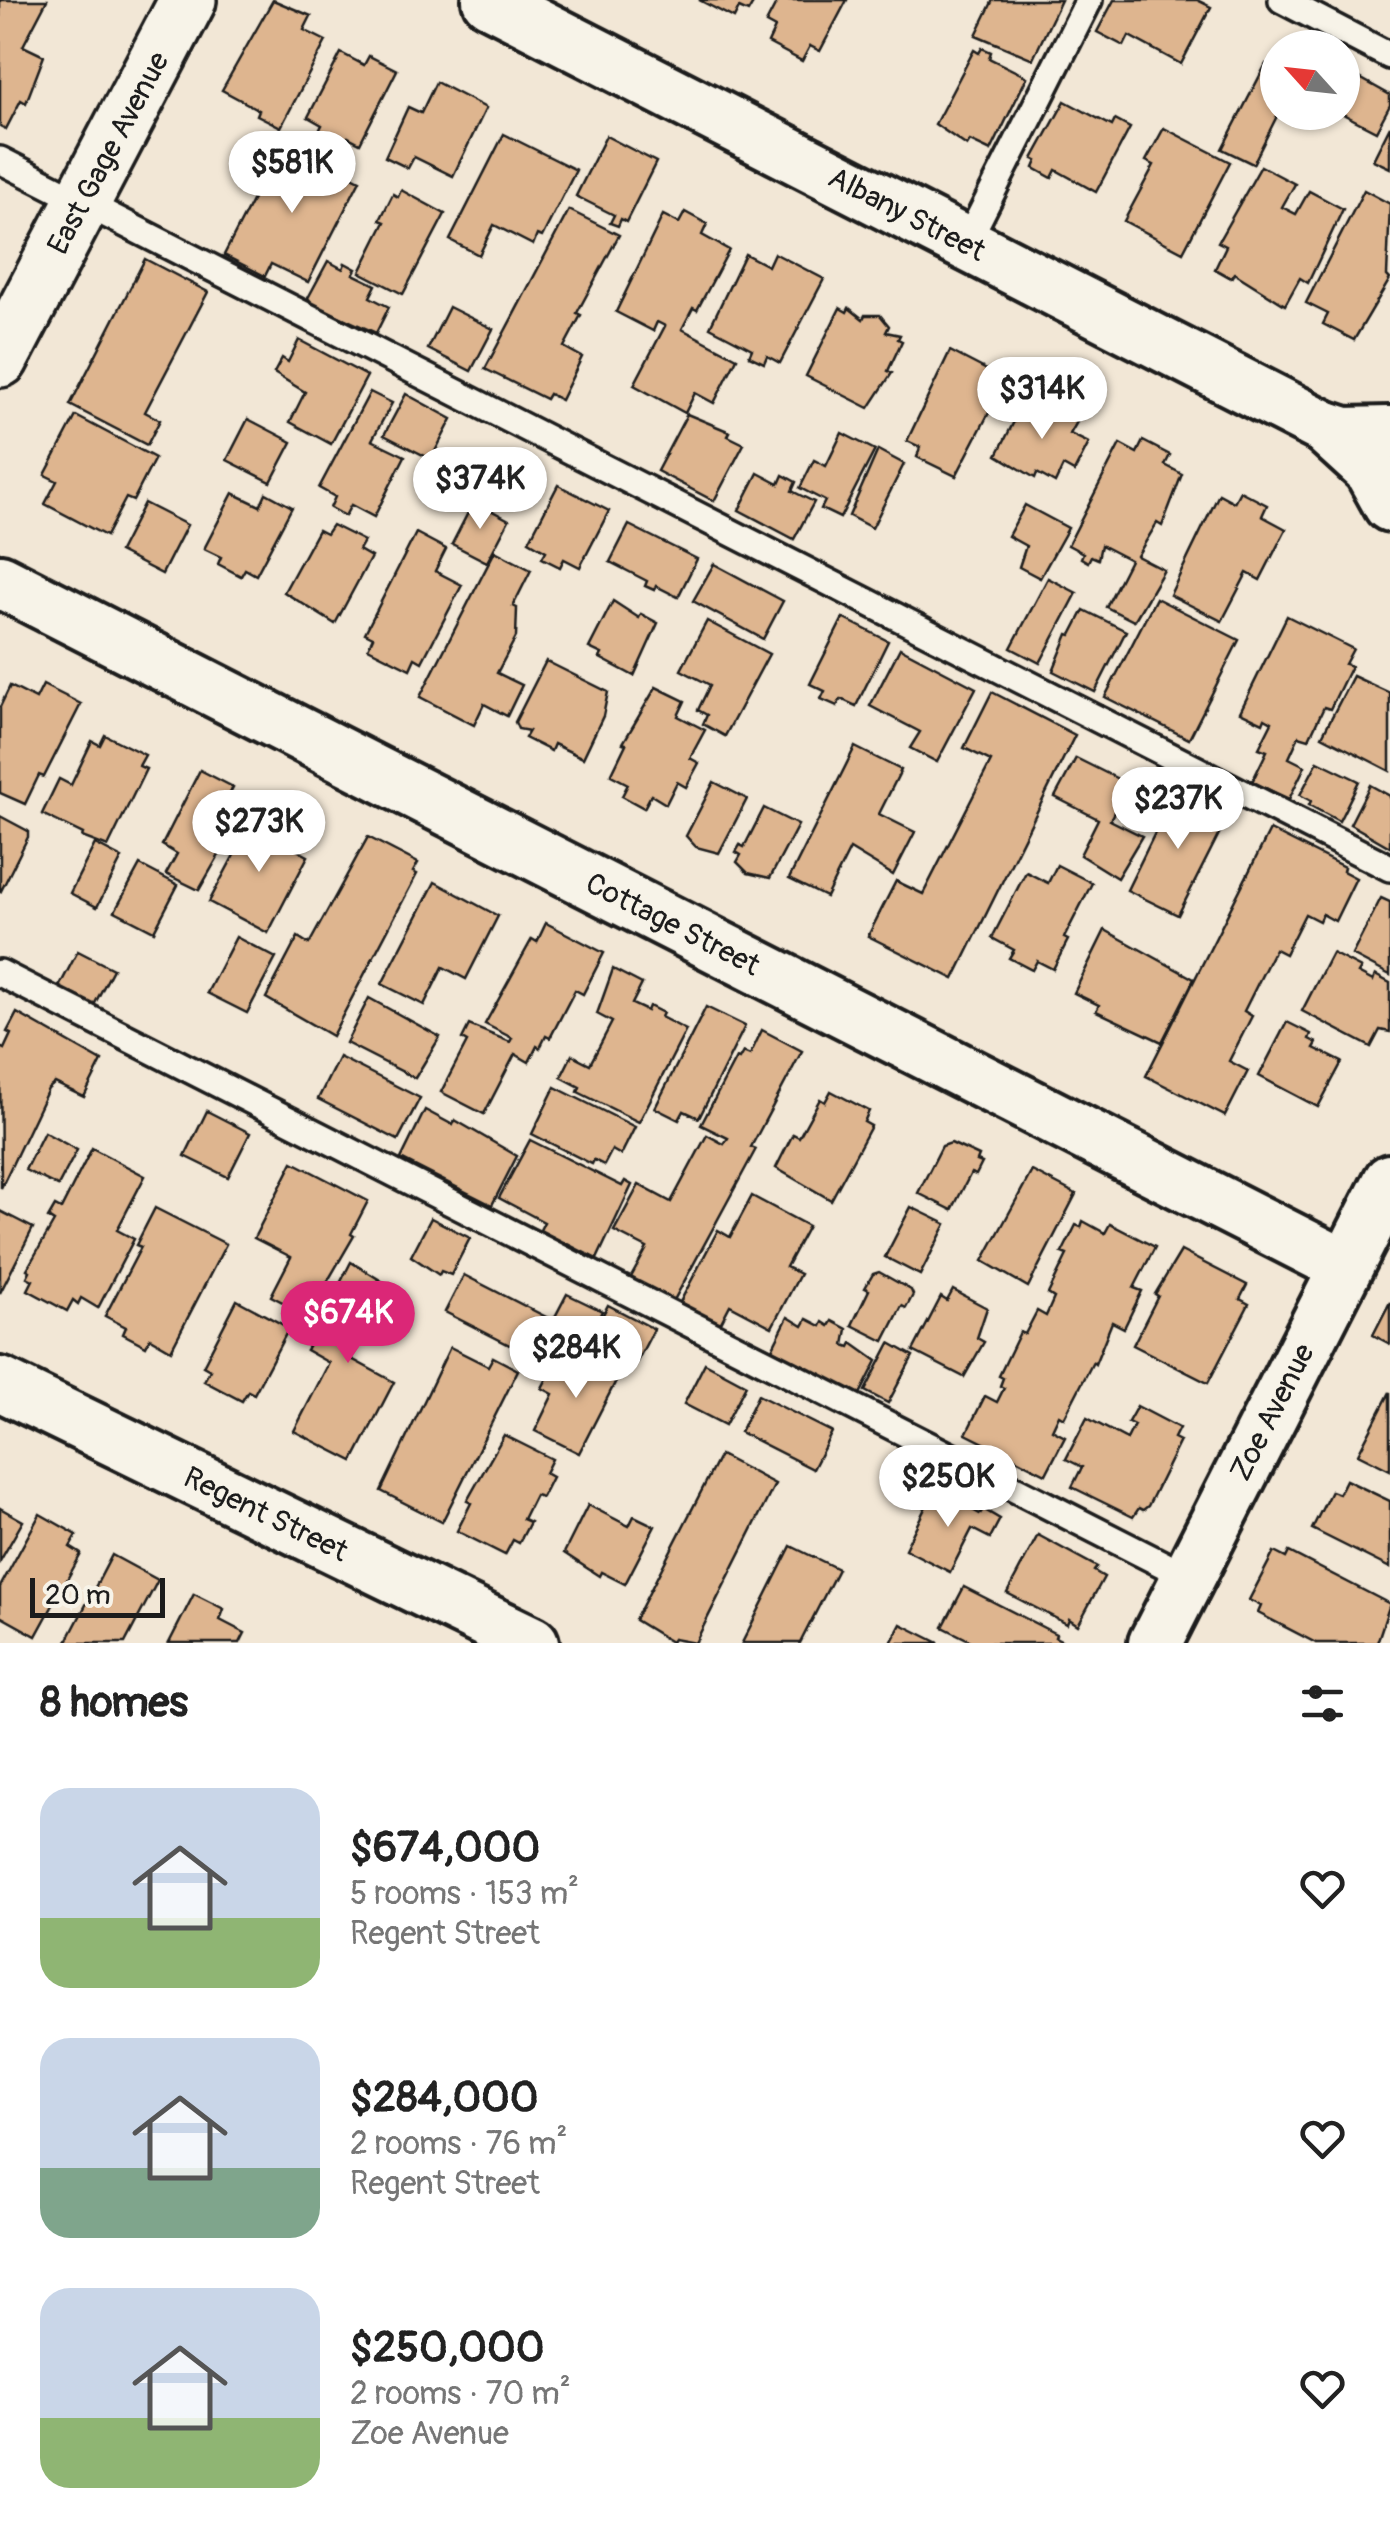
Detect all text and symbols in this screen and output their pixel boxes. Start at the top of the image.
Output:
north arrow [1260,30,1360,130]
map controls [1260,30,1360,130]
street label: East Gage Avenue [40,45,177,261]
pin: $581K [222,131,362,216]
text: $581K [251,143,333,183]
street label: Albany Street [822,159,992,270]
pin: $314K [972,357,1112,442]
text: $314K [999,369,1085,409]
pin: $374K [410,447,550,532]
text: $374K [435,459,525,499]
pin: $237K [1108,767,1248,852]
text: $237K [1134,779,1222,819]
pin: $273K [189,790,329,875]
text: $273K [214,802,304,842]
street label: Cottage Street [580,865,767,985]
pin: $674K [278,1281,418,1366]
text: $674K [303,1293,393,1333]
pin: $284K [506,1316,646,1401]
text: $284K [531,1328,621,1368]
street label: Zoe Avenue [1222,1337,1323,1487]
pin: $250K [878,1445,1018,1530]
text: $250K [901,1457,995,1497]
street label: Regent Street [178,1459,355,1571]
scale bar [30,1573,165,1618]
text: 20 m [45,1578,111,1613]
icon: filters [1295,1676,1350,1731]
text: 8 homes [40,1677,188,1729]
text: $674,000 [350,1822,540,1874]
icon: home [120,1828,240,1948]
icon: heart [1295,1861,1350,1916]
text: 5 rooms · 153 m² [350,1874,579,1914]
text: Regent Street [350,1914,540,1954]
text: $284,000 [350,2072,539,2124]
icon: home [120,2078,240,2198]
icon: heart [1295,2111,1350,2166]
text: 2 rooms · 76 m² [350,2124,567,2164]
text: Regent Street [350,2164,540,2204]
text: $250,000 [350,2322,544,2374]
icon: home [120,2328,240,2448]
icon: heart [1295,2361,1350,2416]
text: 2 rooms · 70 m² [350,2374,571,2414]
text: Zoe Avenue [350,2414,509,2454]

